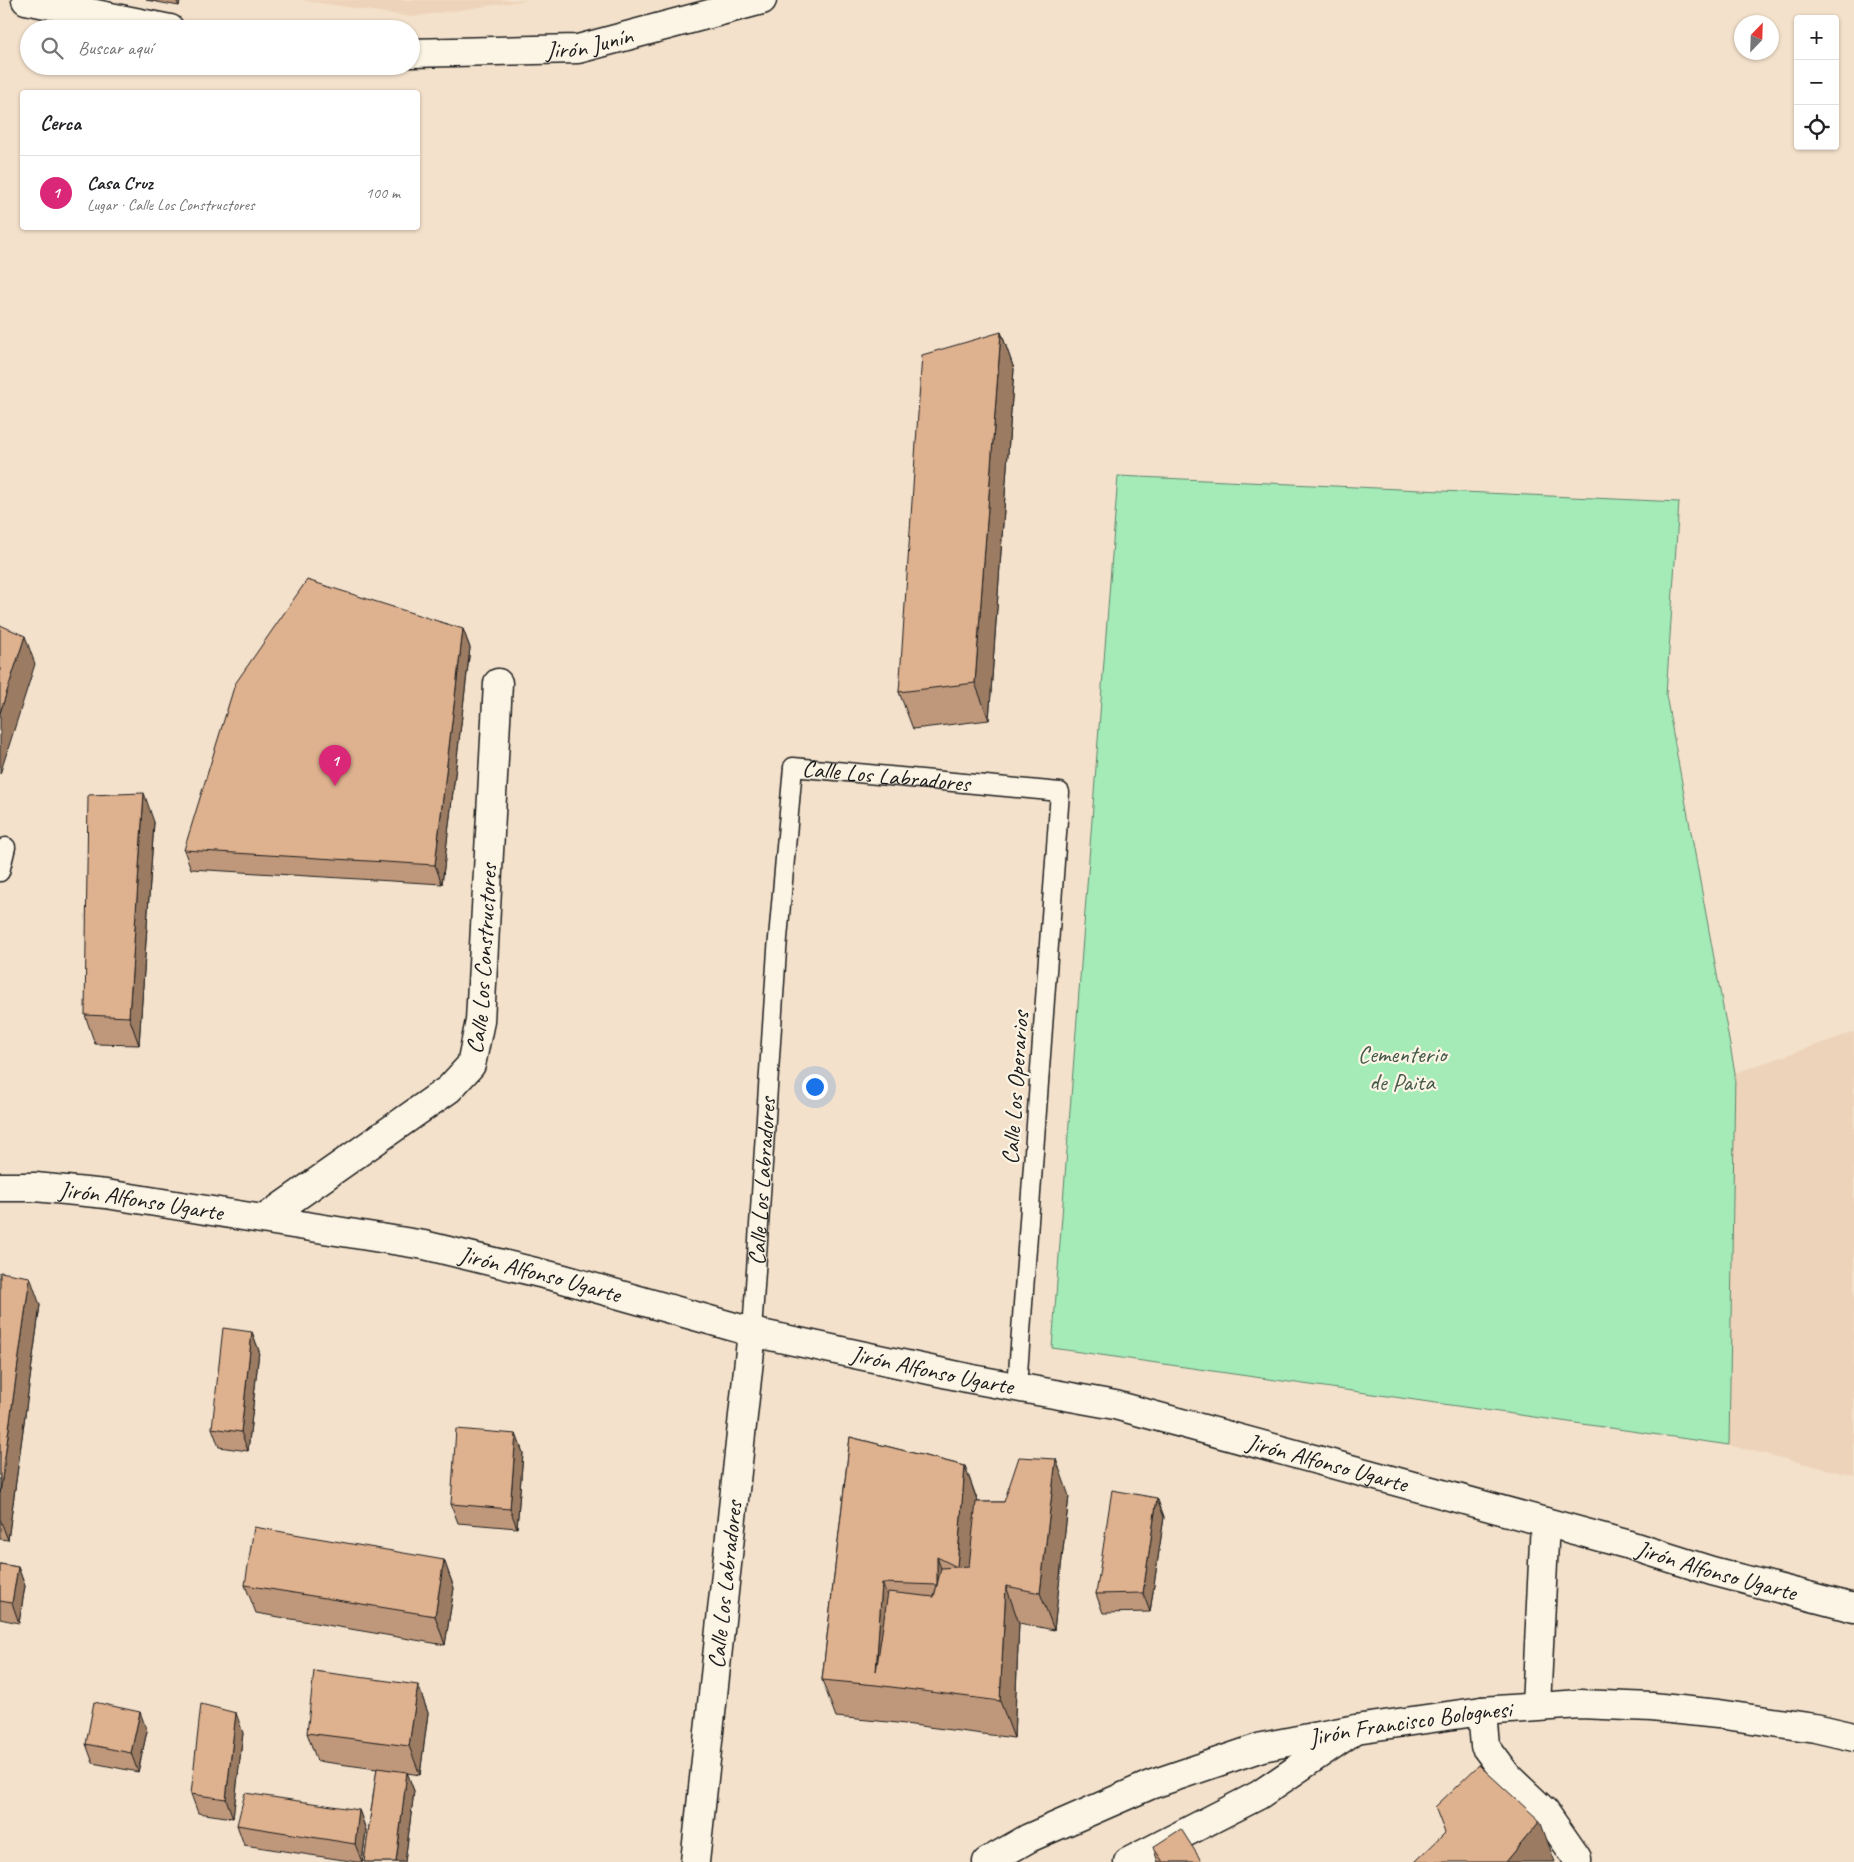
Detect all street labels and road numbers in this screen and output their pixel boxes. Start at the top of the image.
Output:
street label: Jirón Junín [545,20,637,65]
street label: Calle Los Labradores [801,753,973,799]
street label: Calle Los Constructores [459,861,503,1056]
street label: Calle Los Operarios [995,1008,1036,1166]
street label: Calle Los Labradores [741,1095,782,1266]
street label: Jirón Alfonso Ugarte [57,1174,227,1228]
street label: Jirón Alfonso Ugarte [455,1239,626,1310]
street label: Jirón Alfonso Ugarte [847,1338,1018,1402]
street label: Jirón Alfonso Ugarte [1243,1426,1413,1499]
street label: Calle Los Labradores [701,1498,749,1670]
street label: Jirón Alfonso Ugarte [1632,1533,1802,1608]
street label: Jirón Francisco Bolognesi [1305,1694,1515,1753]

